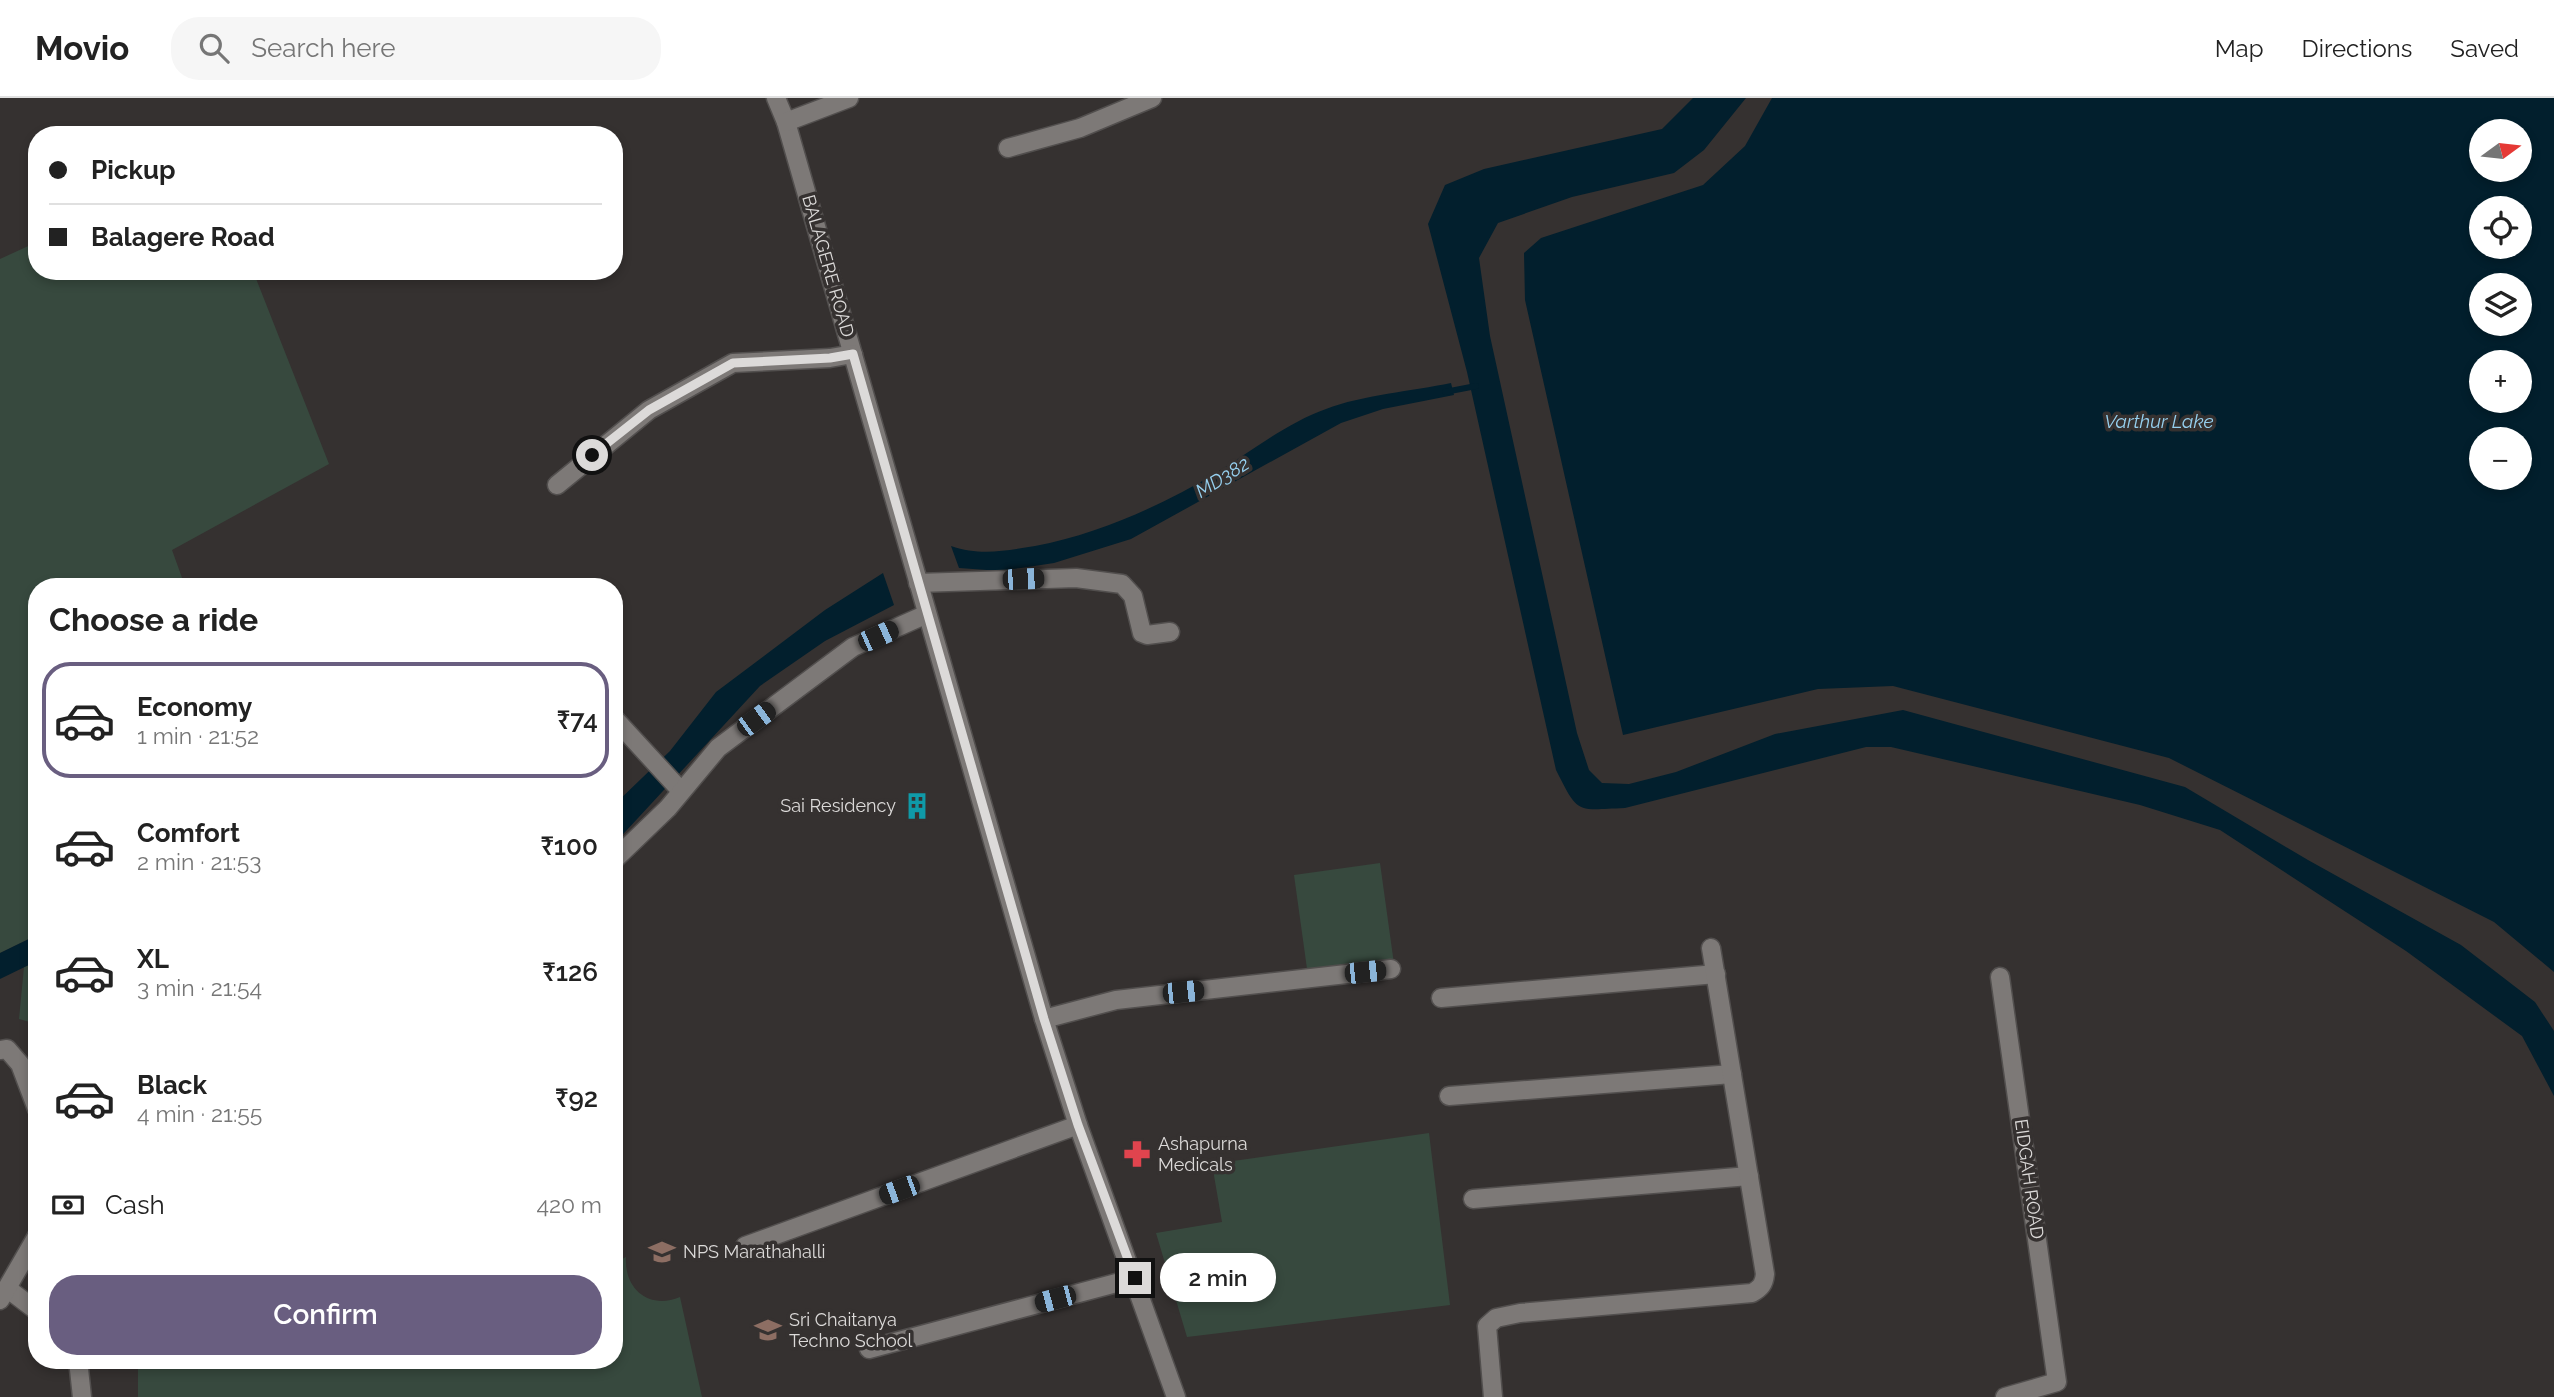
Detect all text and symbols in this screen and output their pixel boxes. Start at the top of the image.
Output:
search box [171,17,661,80]
text: Movio [35,29,129,68]
icon: search [195,29,233,67]
text: Search here [251,33,396,63]
text: Map [2215,34,2264,63]
text: Directions [2302,34,2412,63]
text: Saved [2450,34,2519,63]
north arrow [2469,119,2532,182]
map controls [2469,119,2532,490]
text: Pickup [91,155,176,185]
street label: BALAGERE ROAD [798,192,859,340]
button: locate [2469,196,2532,259]
text: Balagere Road [91,222,275,252]
button: layers [2469,273,2532,336]
button: + [2469,350,2532,413]
water label: Varthur Lake [2104,410,2214,432]
button: − [2469,427,2532,490]
route start [576,439,608,471]
water label: MD382 [1191,452,1253,502]
car [1002,568,1045,590]
text: Choose a ride [49,601,258,638]
car [855,618,902,654]
icon: car [53,689,116,752]
text: Economy [137,692,252,722]
car [733,698,780,740]
text: ₹74 [557,705,598,735]
text: 1 min · 21:52 [137,722,259,749]
building icon: Sai Residency [902,791,932,821]
place label: Sai Residency [780,795,896,816]
icon: car [53,815,116,878]
text: Comfort [137,818,240,848]
text: ₹100 [540,831,598,861]
text: 2 min · 21:53 [137,848,261,875]
icon: car [53,941,116,1004]
text: XL [137,944,169,974]
text: ₹126 [542,957,598,987]
car [1344,959,1387,985]
text: 3 min · 21:54 [137,974,262,1001]
car [1162,979,1205,1005]
icon: car [53,1067,116,1130]
text: Black [137,1070,207,1100]
text: ₹92 [555,1083,598,1113]
text: 4 min · 21:55 [137,1100,262,1127]
street label: EIDGAH ROAD [2011,1118,2048,1240]
place label: Ashapurna Medicals [1158,1133,1247,1175]
pharmacy icon: Ashapurna Medicals [1122,1139,1152,1169]
car [876,1173,923,1207]
icon: cash [49,1186,87,1224]
text: Cash [105,1190,165,1220]
text: 420 m [536,1191,602,1218]
school or university icon: NPS Marathahalli [647,1237,677,1267]
place label: NPS Marathahalli [683,1241,826,1262]
callout: 2 min [1160,1254,1275,1302]
route end [1119,1262,1151,1294]
text: 2 min [1189,1264,1247,1291]
button: Confirm [49,1275,602,1355]
car [1032,1283,1079,1315]
place label: Sri Chaitanya Techno School [789,1309,912,1351]
school or university icon: Sri Chaitanya Techno School [753,1315,783,1345]

